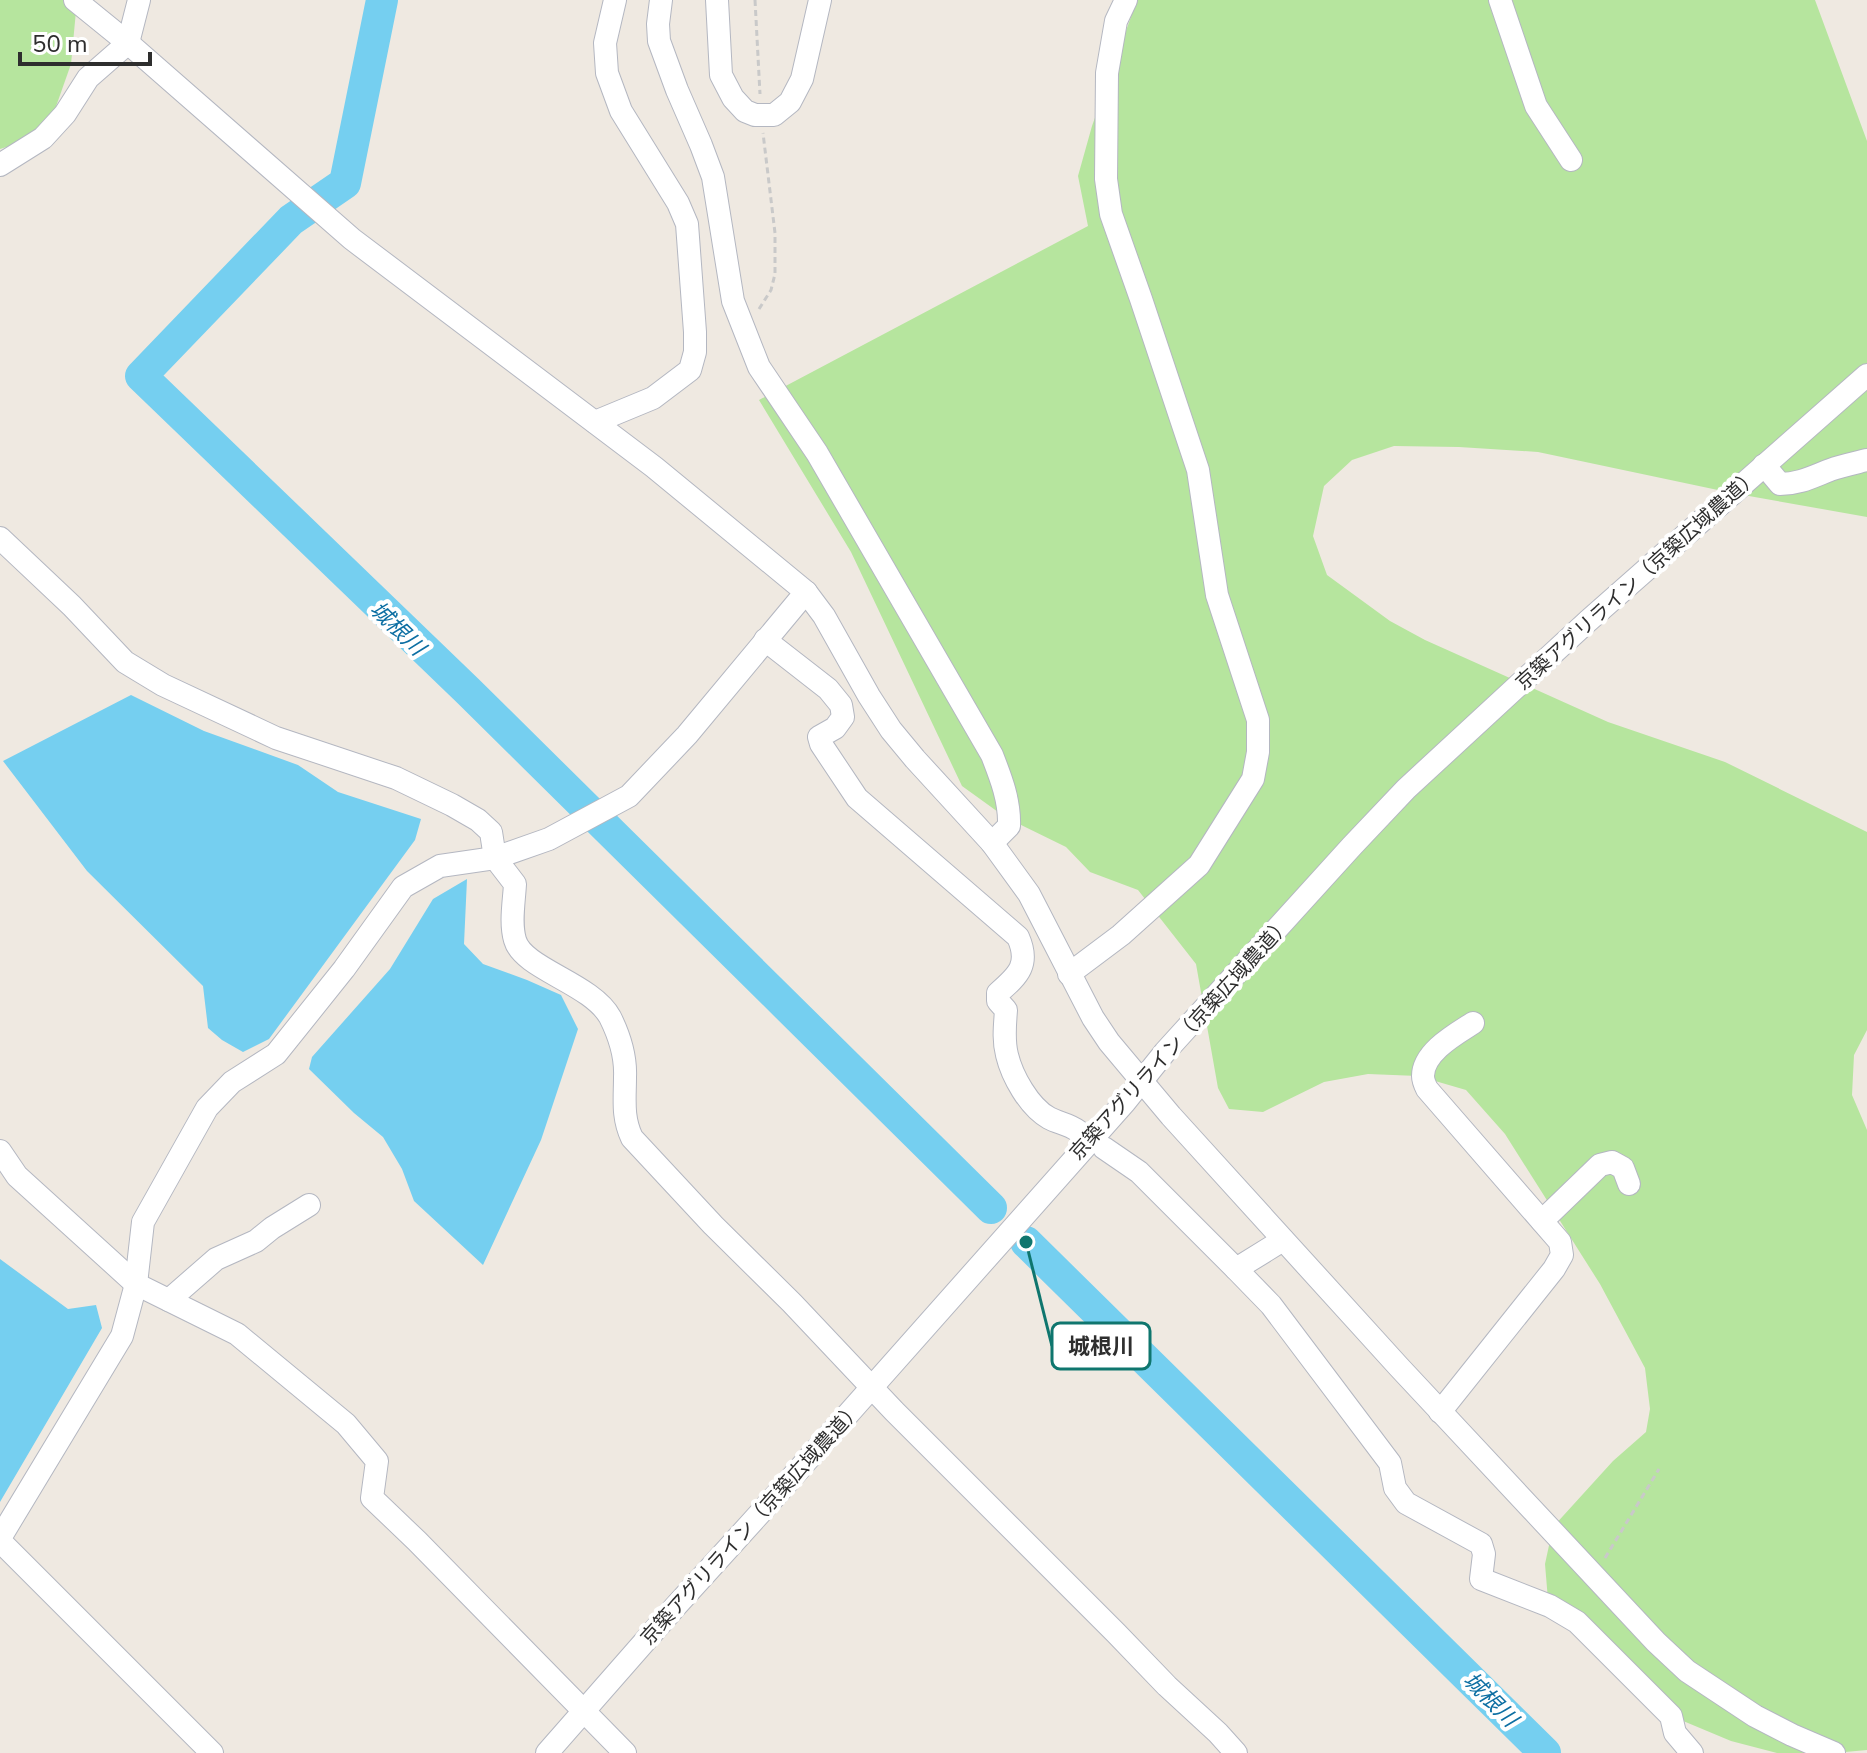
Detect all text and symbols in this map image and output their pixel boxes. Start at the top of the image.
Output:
scale bar [20,16,150,66]
text: 50 m [32,28,88,60]
street label: 京築アグリライン（京築広域農道） [1510,463,1765,696]
water label: 城根川 [363,595,433,664]
street label: 京築アグリライン（京築広域農道） [1064,911,1297,1166]
callout: 城根川 [1052,1323,1150,1369]
text: 城根川 [1068,1332,1134,1362]
street label: 京築アグリライン（京築広域農道） [635,1396,868,1651]
water label: 城根川 [1456,1666,1526,1735]

